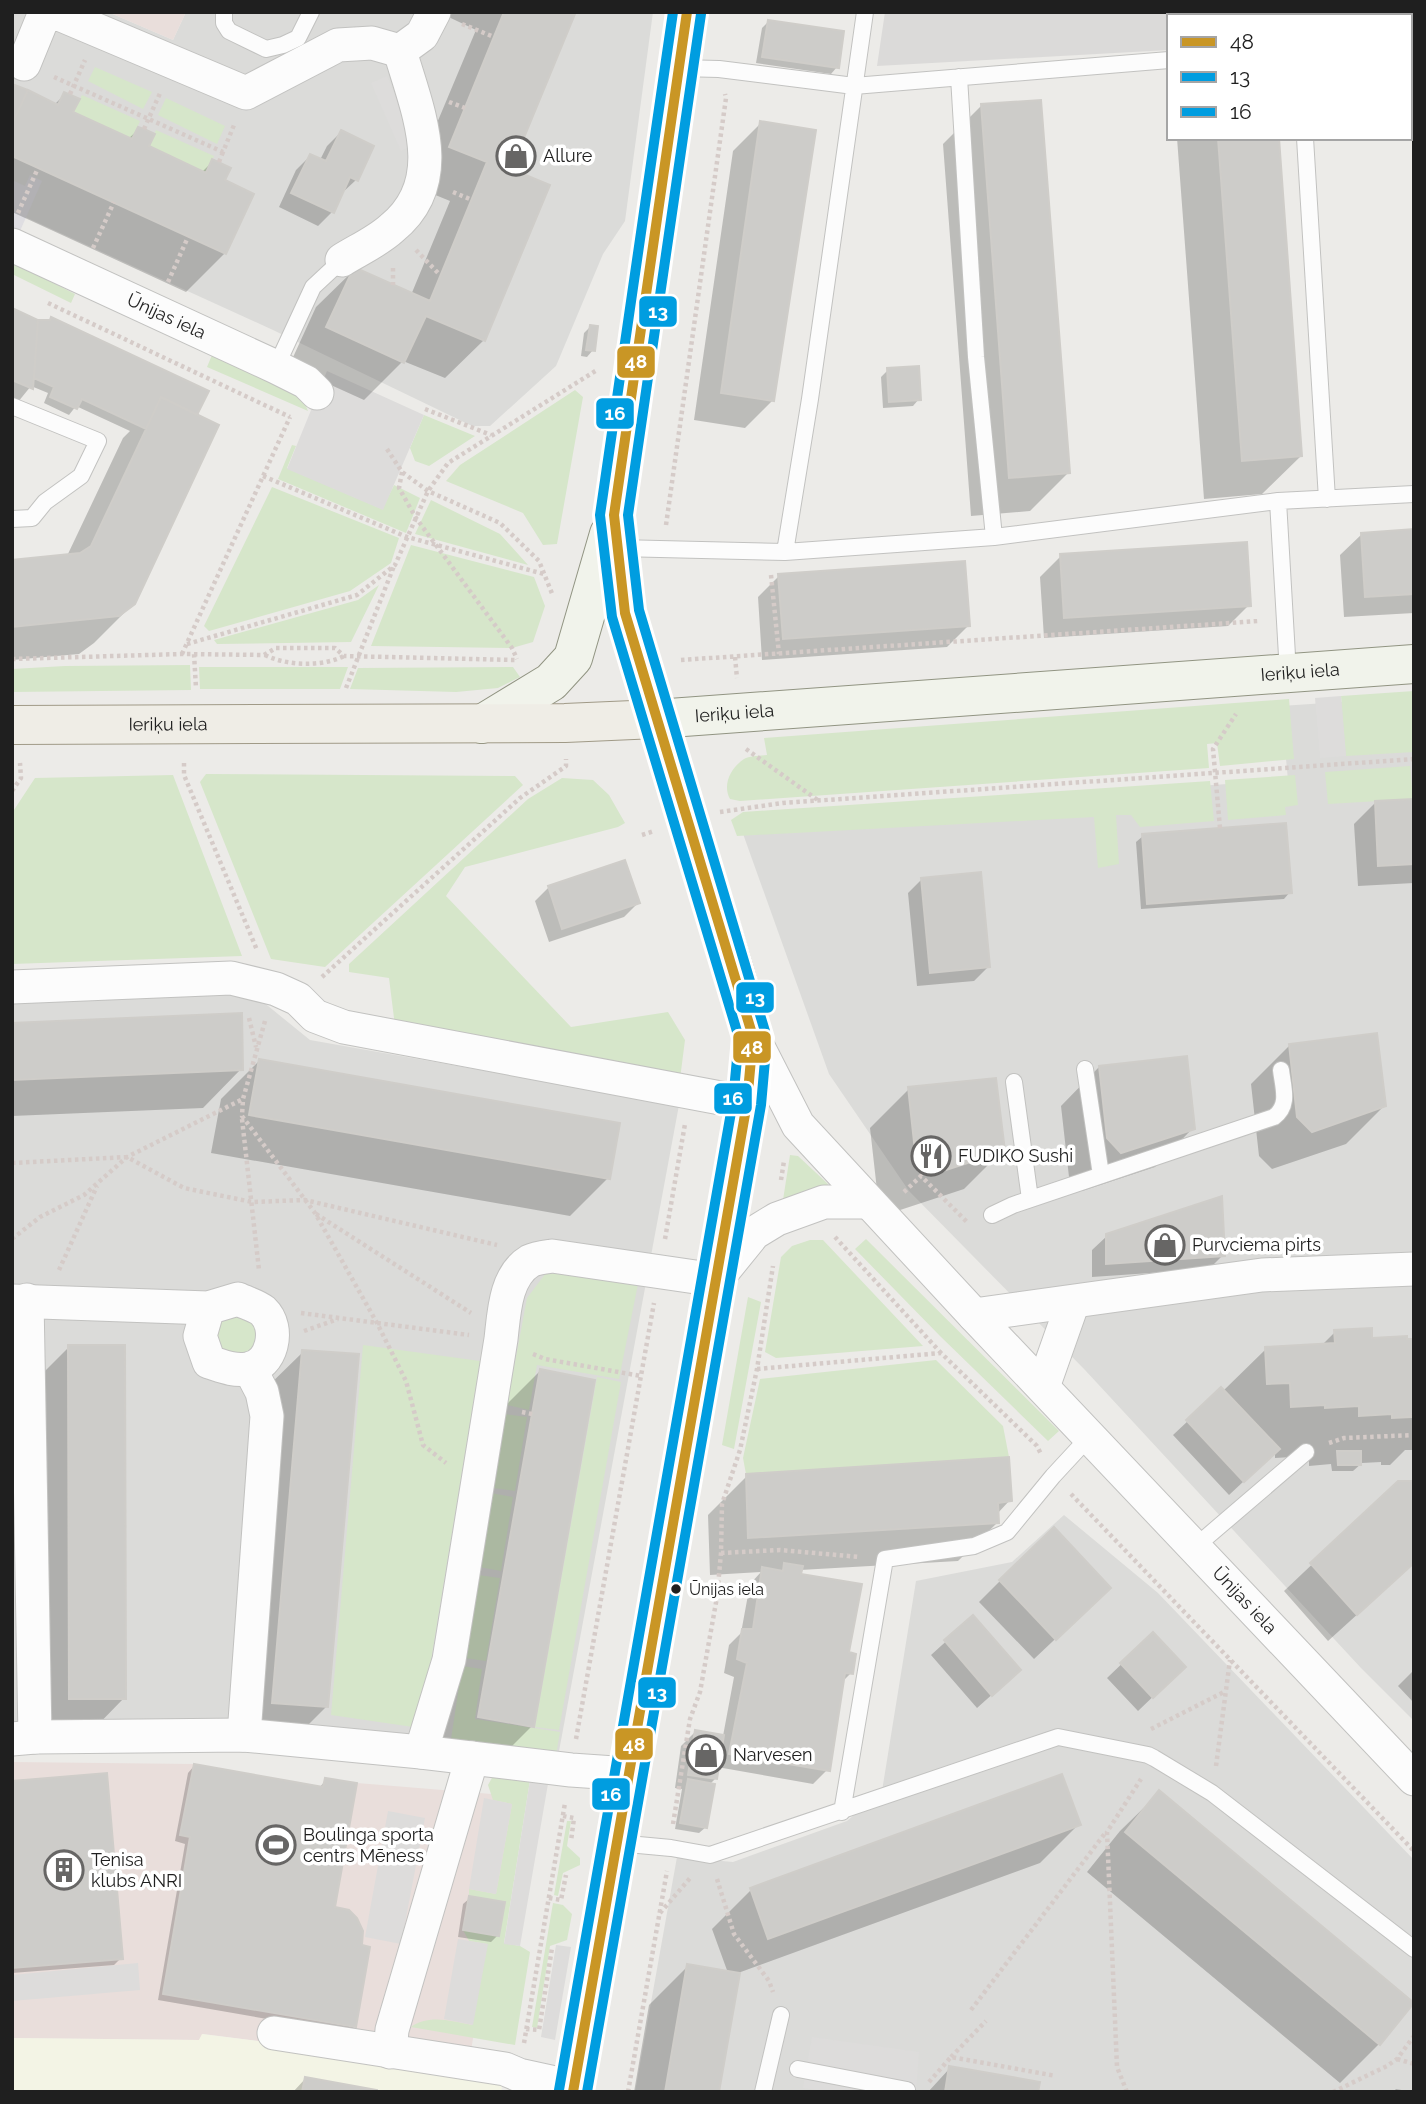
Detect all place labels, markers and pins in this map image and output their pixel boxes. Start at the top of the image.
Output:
shop icon: Allure [495,135,537,177]
place label: Allure [543,145,593,166]
restaurant icon: FUDIKO Sushi [910,1135,952,1177]
place label: FUDIKO Sushi [958,1145,1073,1166]
shop icon: Purvciema pirts [1144,1224,1186,1266]
place label: Purvciema pirts [1192,1234,1321,1255]
place label: Ūnijas iela [689,1580,764,1599]
marker: Ūnijas iela [669,1582,683,1596]
shop icon: Narvesen [685,1734,727,1776]
place label: Narvesen [733,1744,813,1765]
sports icon: Boulinga sporta centrs Mēness [255,1824,297,1866]
place label: Boulinga sporta centrs Mēness [303,1824,434,1866]
building icon: Tenisa klubs ANRI [43,1849,85,1891]
place label: Tenisa klubs ANRI [91,1849,182,1891]

